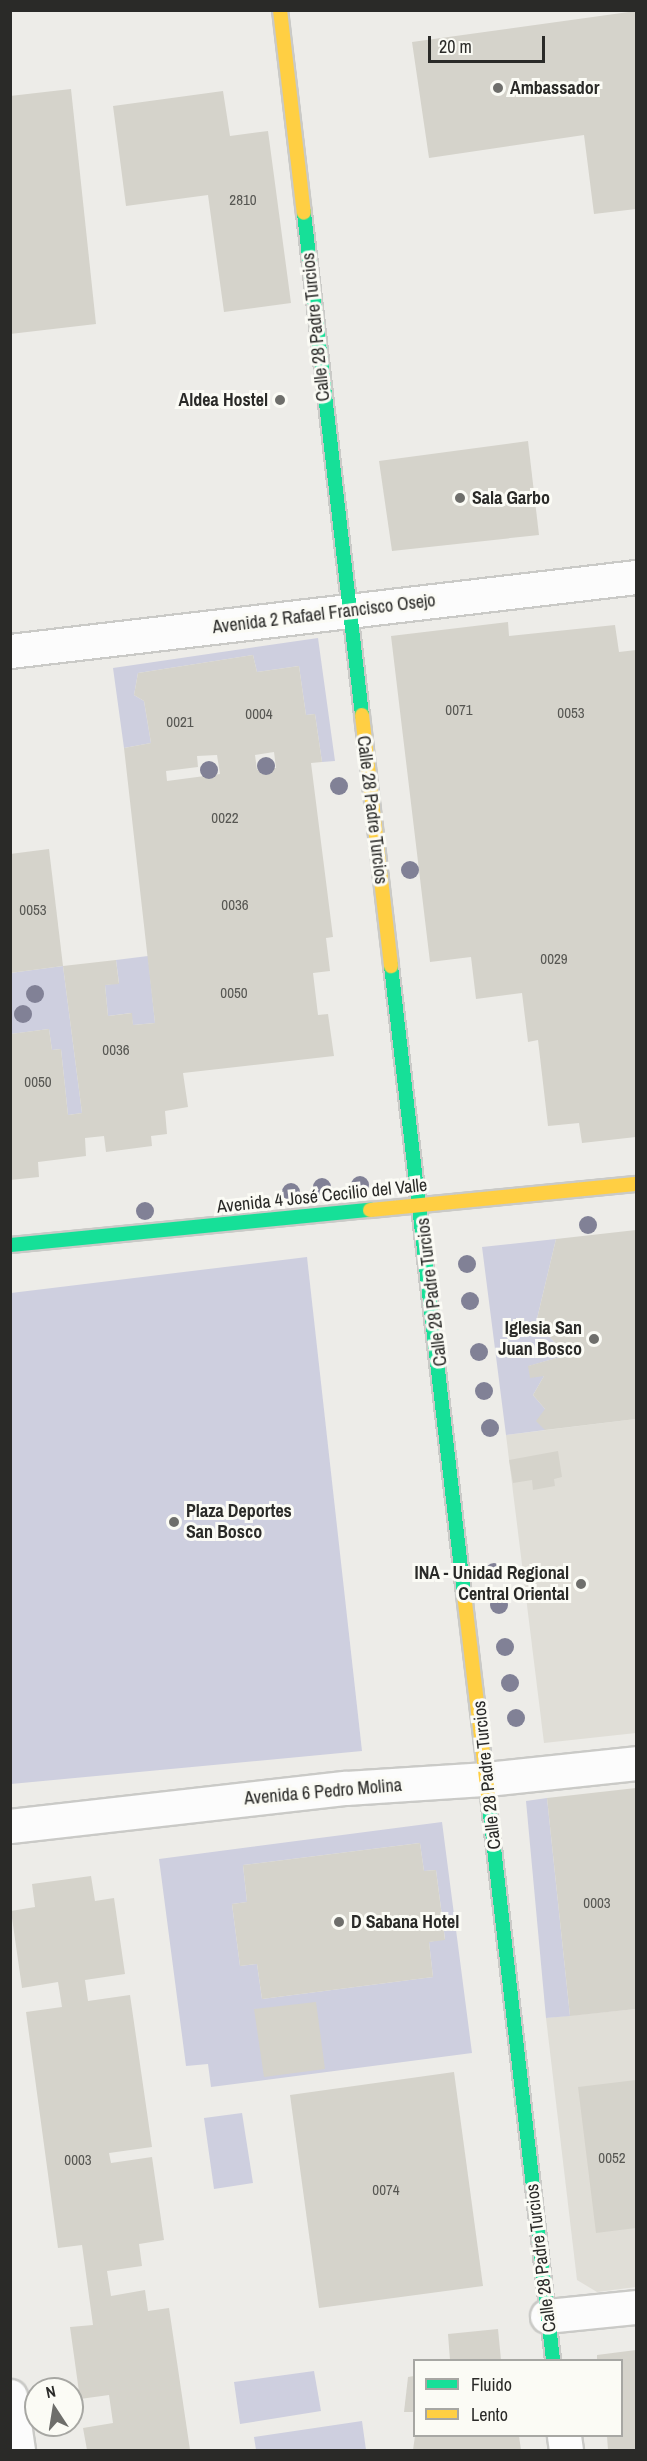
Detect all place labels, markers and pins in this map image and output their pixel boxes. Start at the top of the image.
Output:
place label: Ambassador [510,77,599,99]
marker: Ambassador [491,81,505,95]
place label: Aldea Hostel [179,389,268,411]
marker: Aldea Hostel [273,393,287,407]
place label: Sala Garbo [472,487,550,509]
marker: Sala Garbo [453,491,467,505]
place label: Iglesia San Juan Bosco [498,1318,582,1360]
marker: Iglesia San Juan Bosco [587,1332,601,1346]
place label: Plaza Deportes San Bosco [186,1501,292,1544]
marker: Plaza Deportes San Bosco [167,1515,181,1529]
place label: INA - Unidad Regional Central Oriental [414,1563,569,1606]
marker: INA - Unidad Regional Central Oriental [574,1577,588,1591]
place label: D Sabana Hotel [351,1911,459,1933]
marker: D Sabana Hotel [332,1915,346,1929]

